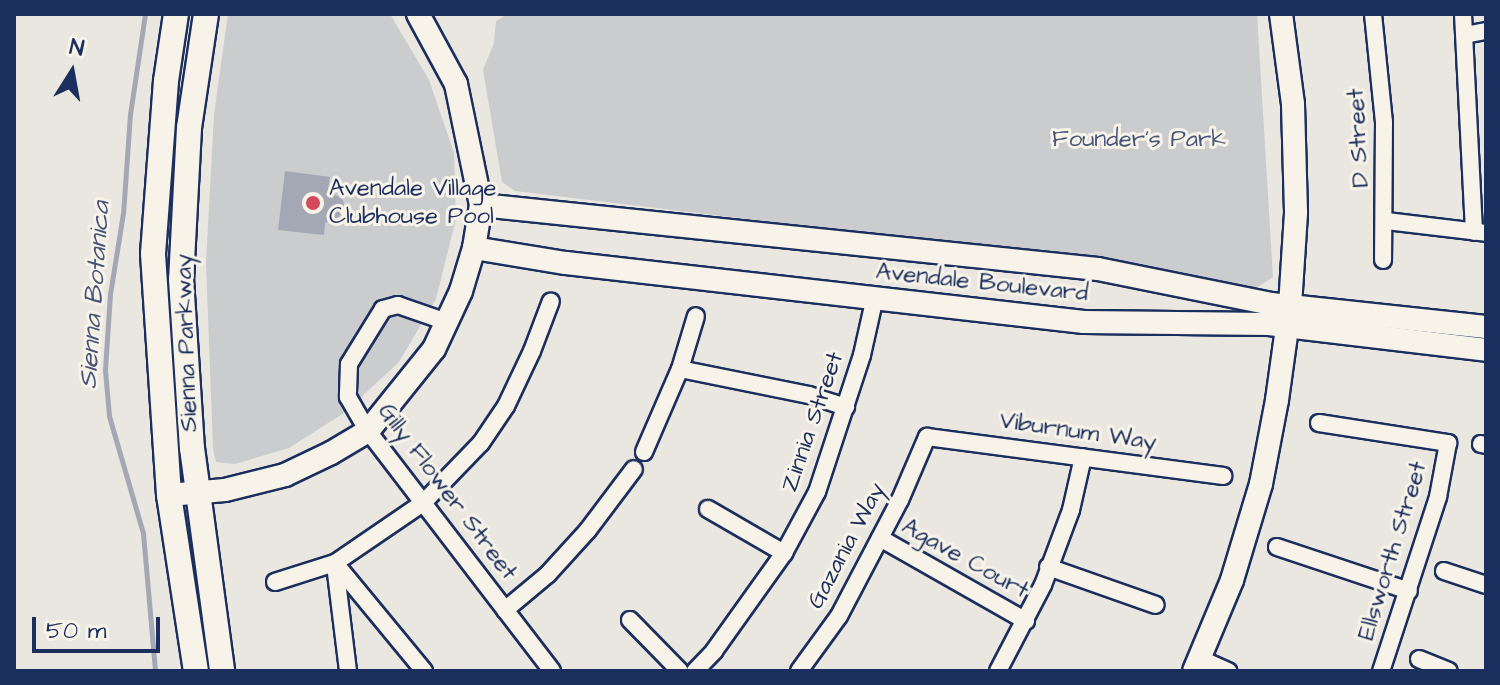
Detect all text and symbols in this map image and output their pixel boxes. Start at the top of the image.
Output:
text: N [67,31,86,64]
north arrow [32,32,112,112]
street label: D Street [1342,88,1376,188]
park label: Founder's Park [1052,126,1226,154]
place label: Avendale Village Clubhouse Pool [329,175,496,231]
marker: Avendale Village Clubhouse Pool [304,194,322,212]
water label: Sienna Botanica [73,200,117,390]
street label: Sienna Parkway [170,253,204,433]
street label: Avendale Boulevard [874,258,1090,308]
street label: Zinnia Street [776,348,850,496]
street label: Gilly Flower Street [371,398,523,586]
street label: Viburnum Way [998,407,1158,457]
street label: Ellsworth Street [1352,458,1434,644]
street label: Gazania Way [802,478,892,614]
street label: Agave Court [897,512,1033,606]
scale bar [36,601,164,651]
text: 50 m [46,614,106,648]

